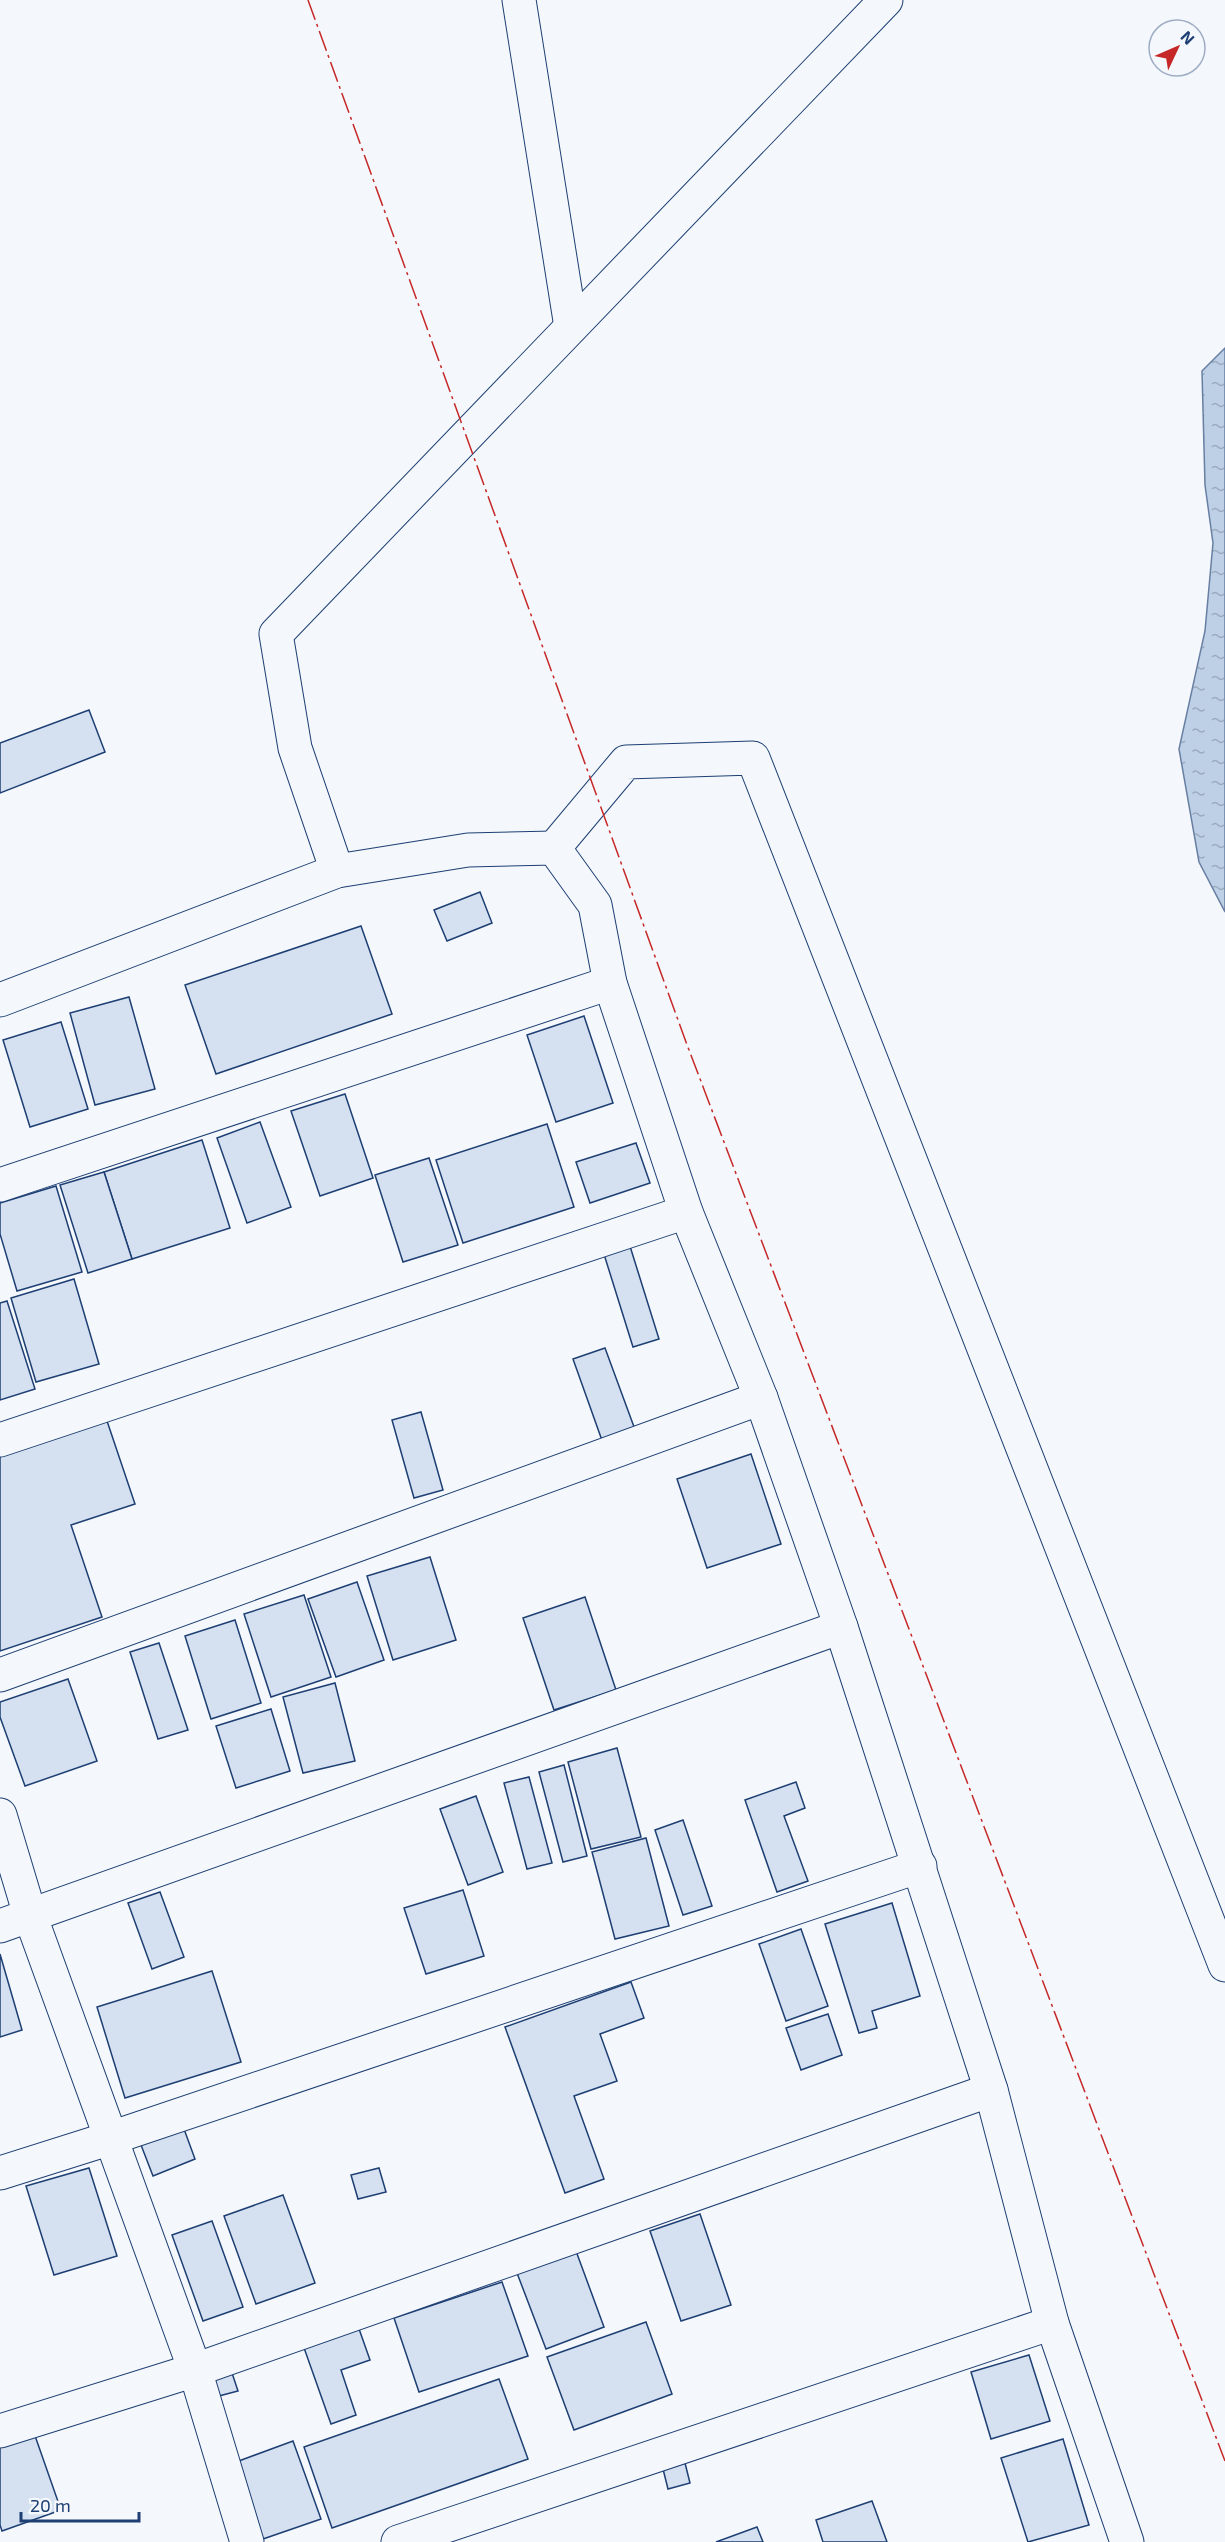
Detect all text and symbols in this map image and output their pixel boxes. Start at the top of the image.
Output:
north arrow [1147,18,1207,78]
text: N [1177,26,1199,48]
scale bar [21,2485,140,2523]
text: 20 m [30,2494,71,2516]

